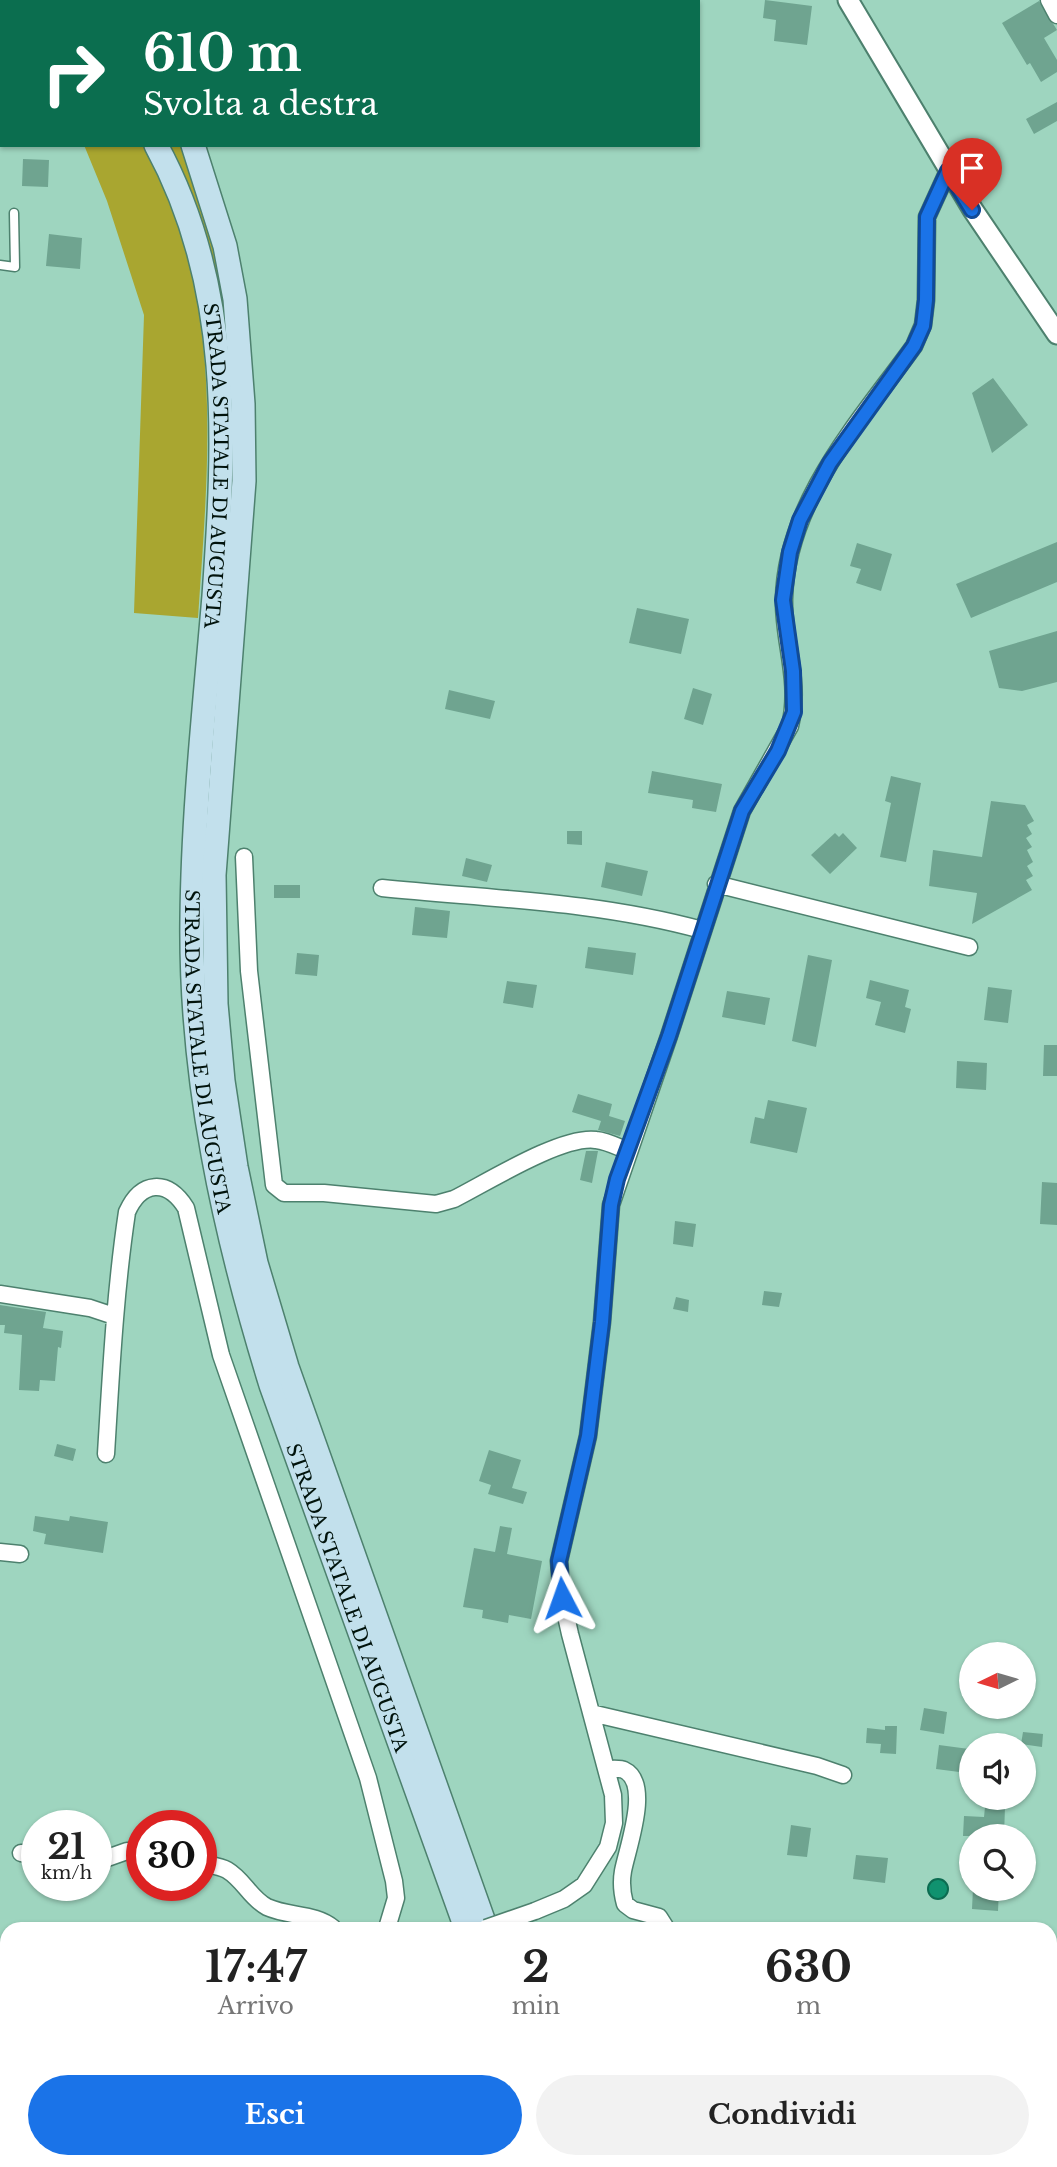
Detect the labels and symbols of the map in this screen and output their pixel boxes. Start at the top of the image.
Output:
pin [942,138,1002,210]
street label: STRADA STATALE DI AUGUSTA [198,301,232,630]
street label: STRADA STATALE DI AUGUSTA [180,889,236,1216]
street label: STRADA STATALE DI AUGUSTA [281,1440,413,1756]
position arrow [525,1561,599,1635]
north arrow [959,1642,1036,1718]
speed limit sign: 30 [126,1810,217,1901]

